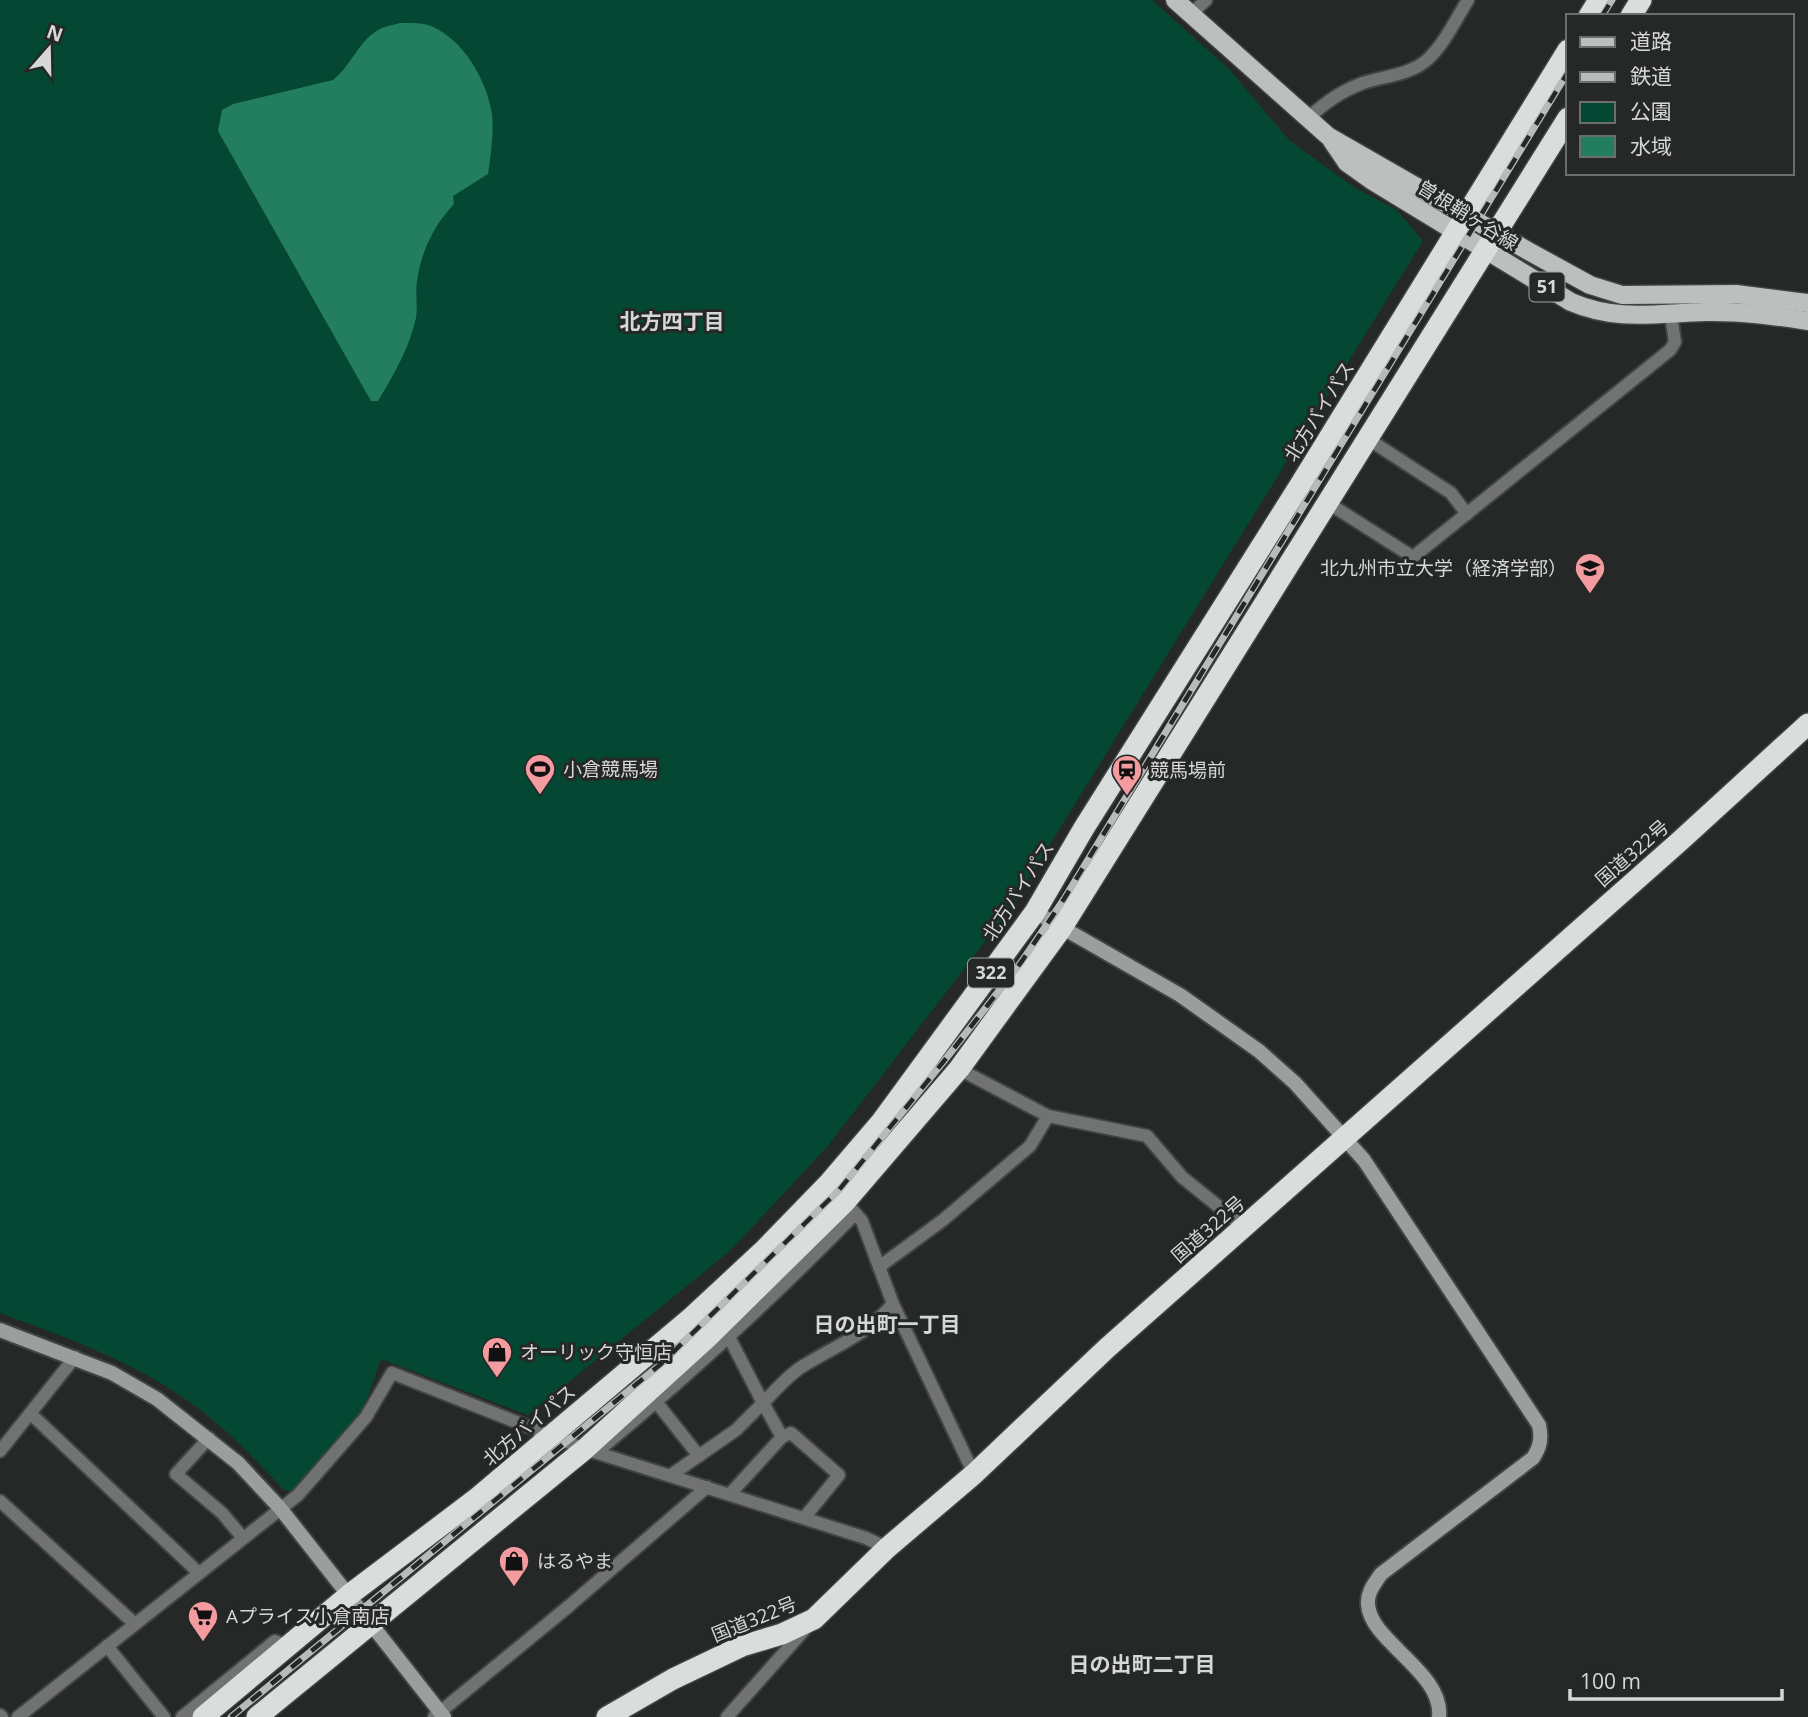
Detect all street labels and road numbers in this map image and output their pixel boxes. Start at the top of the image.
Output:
street label: 曽根鞘ヶ谷線 [1413,174,1523,256]
road number: 51 [1530,272,1564,302]
street label: 北方バイパス [1278,356,1360,466]
street label: 国道322号 [1590,814,1674,892]
street label: 北方バイパス [976,836,1060,946]
road number: 322 [968,958,1014,988]
street label: 国道322号 [1166,1190,1250,1268]
street label: 北方バイパス [477,1379,581,1471]
street label: 国道322号 [708,1590,800,1648]

